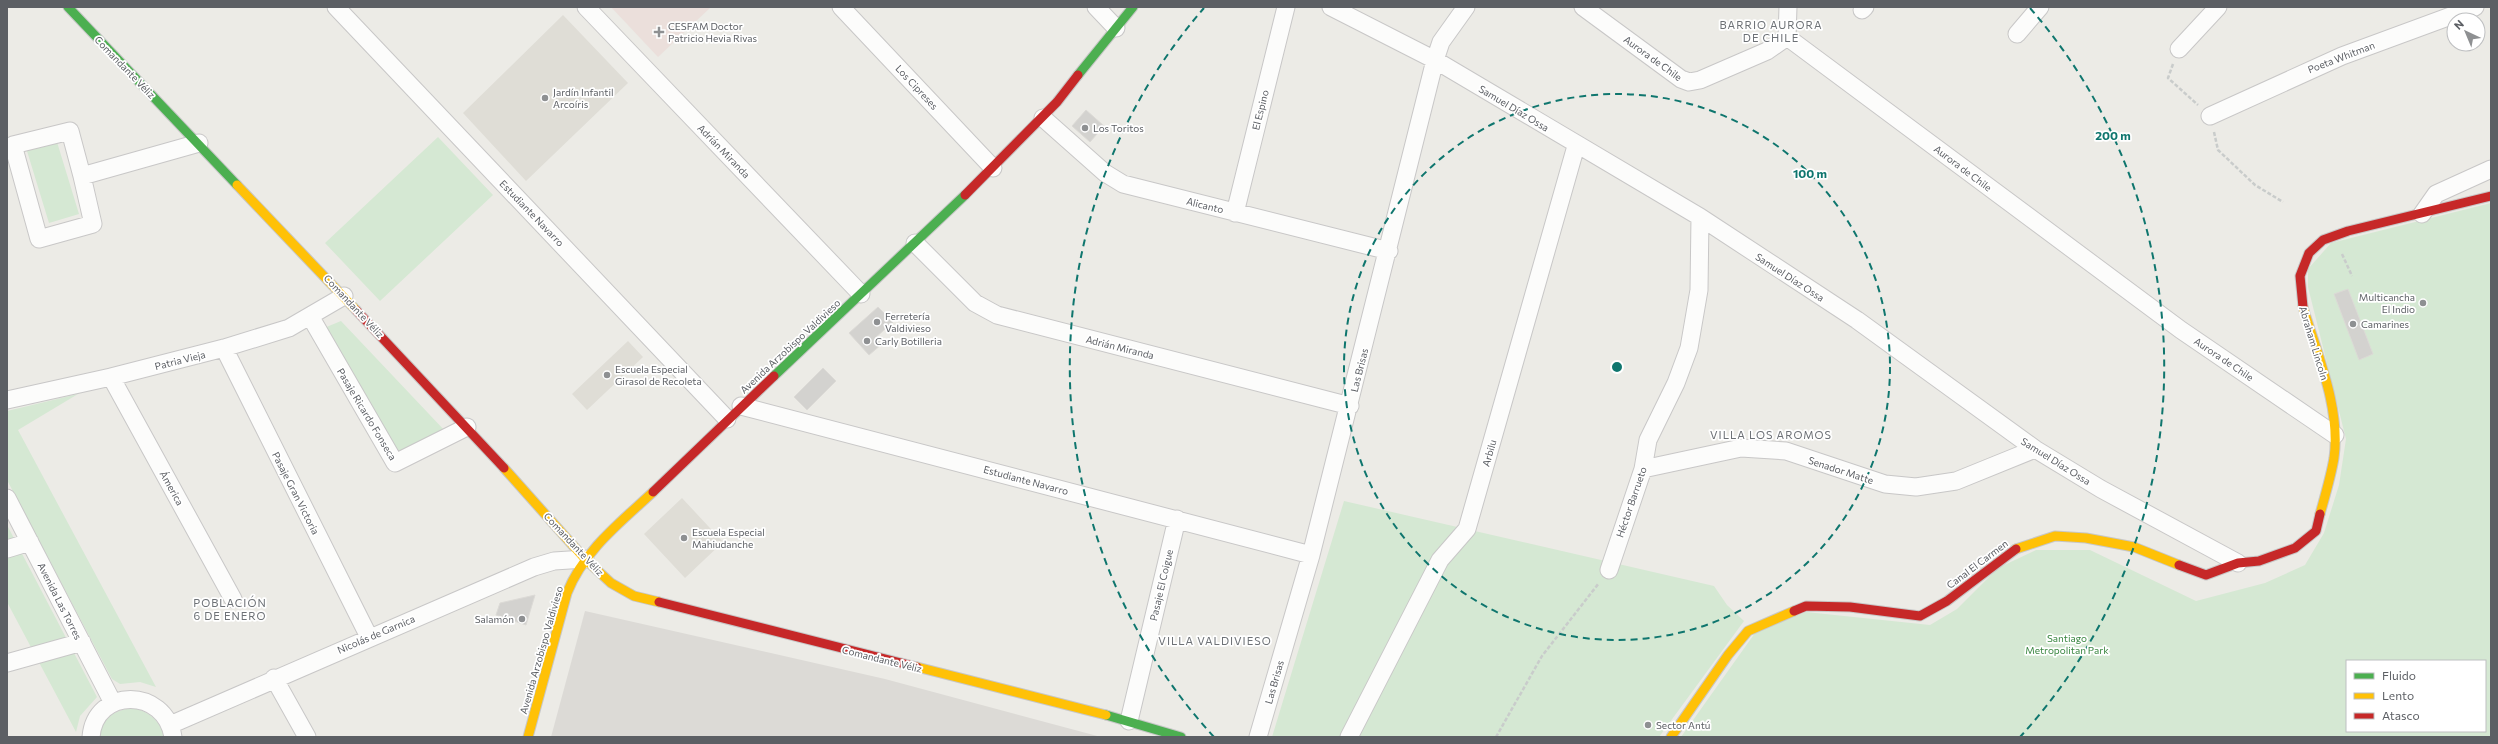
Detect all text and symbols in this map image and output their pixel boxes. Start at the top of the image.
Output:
north arrow [2446,12,2486,52]
text: N [2451,17,2466,32]
district label: BARRIO AURORA DE CHILE [1719,18,1823,44]
place label: CESFAM Doctor Patricio Hevia Rivas [668,20,758,44]
marker: CESFAM Doctor Patricio Hevia Rivas [653,26,665,38]
street label: Comandante Véliz [92,33,158,101]
street label: Aurora de Chile [1621,33,1685,83]
street label: Poeta Whitman [2306,39,2376,75]
street label: Los Cipreses [893,62,941,112]
street label: Samuel Díaz Ossa [1477,82,1551,134]
place label: Jardín Infantil Arcoíris [553,86,614,110]
street label: El Espino [1249,89,1271,131]
marker: Jardín Infantil Arcoíris [540,93,550,103]
street label: Adrián Miranda [695,122,753,180]
place label: Los Toritos [1093,122,1144,134]
marker: Los Toritos [1080,123,1090,133]
text: 200 m [2095,128,2131,142]
street label: Aurora de Chile [1932,142,1994,194]
text: 100 m [1793,166,1827,180]
street label: Estudiante Navarro [497,177,567,249]
street label: Alicanto [1185,195,1225,215]
street label: Samuel Díaz Ossa [1753,250,1827,304]
street label: Comandante Véliz [322,272,386,340]
place label: Multicancha El Indio [2359,291,2415,315]
street label: Avenida Arzobispo Valdivieso [737,296,843,396]
marker: Multicancha El Indio [2418,298,2428,308]
street label: Abraham Lincoln [2297,305,2331,381]
place label: Ferretería Valdivieso [885,310,931,334]
marker: Ferretería Valdivieso [872,317,882,327]
place label: Camarines [2361,318,2410,330]
marker: Camarines [2348,319,2358,329]
street label: Adrián Miranda [1085,333,1155,361]
place label: Carly Botilleria [875,335,942,347]
street label: Aurora de Chile [2192,335,2256,383]
marker: Carly Botilleria [862,336,872,346]
street label: Las Brisas [1348,346,1370,393]
street label: Patria Vieja [153,348,207,372]
centre of rings [1610,360,1624,374]
place label: Escuela Especial Girasol de Recoleta [615,363,702,387]
street label: Pasaje Ricardo Fonseca [335,366,399,462]
marker: Escuela Especial Girasol de Recoleta [602,370,612,380]
district label: VILLA LOS AROMOS [1710,428,1832,441]
street label: Samuel Díaz Ossa [2019,435,2093,487]
street label: Arbilu [1479,438,1499,468]
street label: Pasaje Gran Victoria [270,450,322,536]
street label: Senador Matte [1807,454,1875,486]
street label: Estudiante Navarro [982,463,1070,497]
street label: Héctor Barrueto [1613,465,1649,539]
street label: Ámerica [158,469,186,507]
street label: Comandante Véliz [542,510,606,578]
place label: Escuela Especial Mahiudanche [692,526,765,550]
marker: Escuela Especial Mahiudanche [679,533,689,543]
street label: Canal El Carmen [1944,537,2010,591]
street label: Pasaje El Coigue [1147,548,1175,622]
street label: Avenida Las Torres [35,561,85,642]
street label: Avenida Arzobispo Valdivieso [517,585,565,715]
district label: POBLACIÓN 6 DE ENERO [193,595,267,622]
street label: Nicolás de Garnica [335,612,417,656]
place label: Salamón [475,613,514,625]
marker: Salamón [517,614,527,624]
park label: Santiago Metropolitan Park [2025,632,2109,656]
district label: VILLA VALDIVIESO [1158,634,1272,647]
street label: Comandante Véliz [841,643,923,675]
street label: Las Brisas [1262,658,1286,705]
legend [2346,660,2486,732]
text: Fluido [2382,668,2416,682]
text: Lento [2382,688,2414,702]
text: Atasco [2382,708,2420,722]
place label: Sector Antú [1656,719,1710,731]
marker: Sector Antú [1643,720,1653,730]

